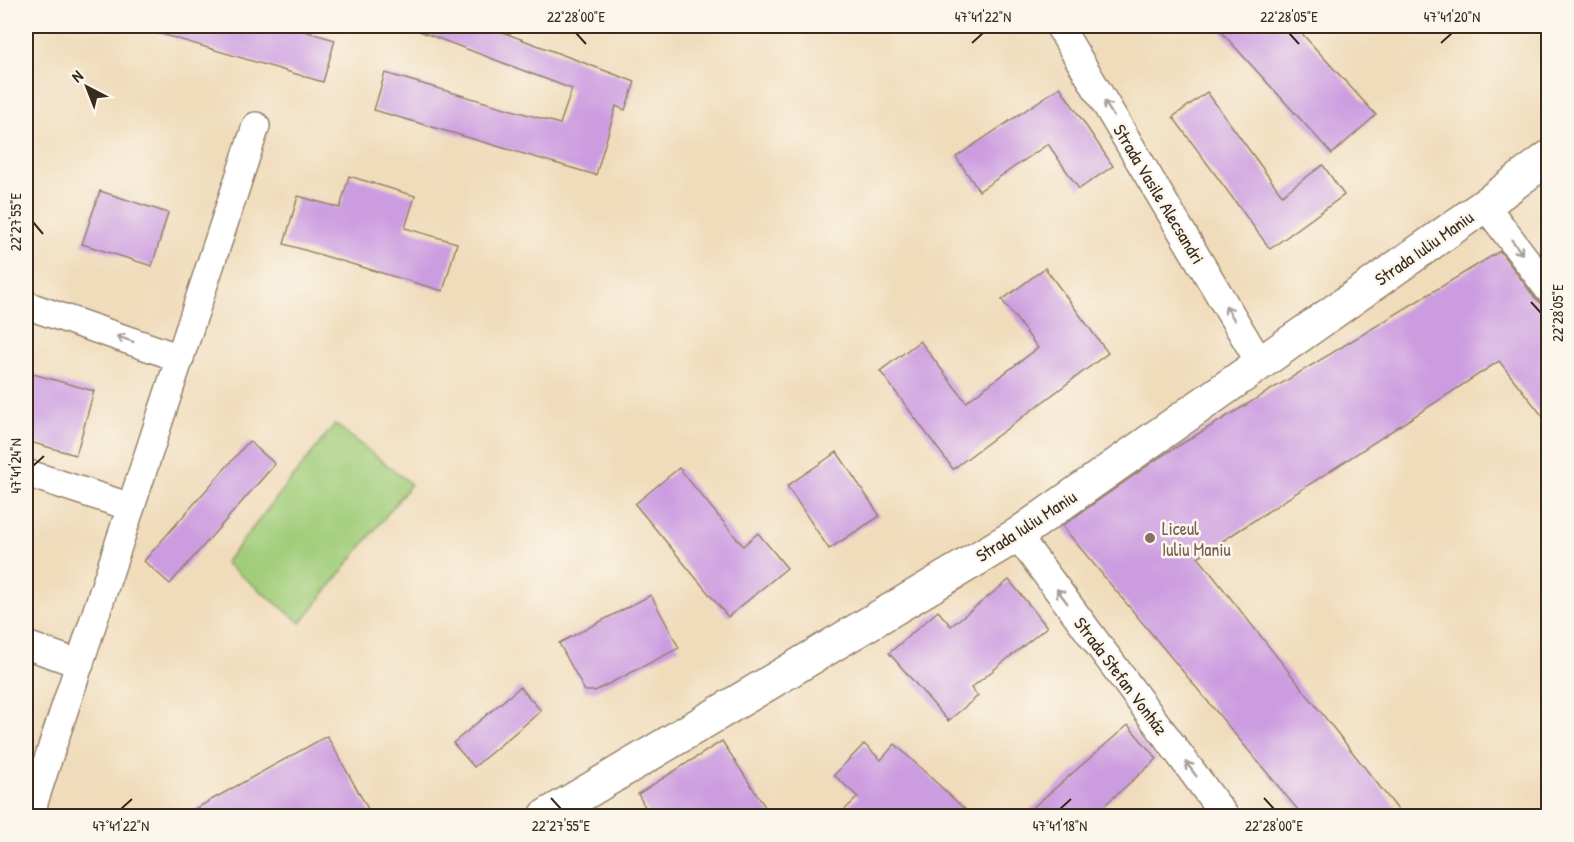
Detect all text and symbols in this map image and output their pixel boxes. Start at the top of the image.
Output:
text: 22°28'00"E [547,6,605,27]
text: 47°41'22"N [955,6,1011,27]
text: 22°28'05"E [1260,6,1318,27]
text: 47°41'20"N [1424,6,1480,27]
north arrow [57,57,117,117]
text: N [66,65,88,87]
one-way arrow [1102,101,1114,118]
street label: Strada Vasile Alecsandri [1107,120,1211,268]
text: 22°27'55"E [5,192,26,251]
street label: Strada Iuliu Maniu [1370,205,1478,291]
one-way arrow [1511,239,1523,255]
text: 22°28'05"E [1547,284,1568,342]
one-way arrow [1224,305,1236,322]
one-way arrow [116,333,135,344]
text: 47°41'24"N [5,438,26,494]
street label: Strada Iuliu Maniu [971,484,1081,568]
place label: Liceul Iuliu Maniu [1162,516,1231,562]
marker: Liceul Iuliu Maniu [1143,531,1157,545]
one-way arrow [1056,588,1068,604]
street label: Strada Stefan Vonház [1068,612,1174,740]
one-way arrow [1184,762,1197,778]
text: 47°41'22"N [93,815,149,836]
text: 22°27'55"E [532,815,591,836]
text: 47°41'18"N [1033,815,1087,836]
text: 22°28'00"E [1245,815,1303,836]

